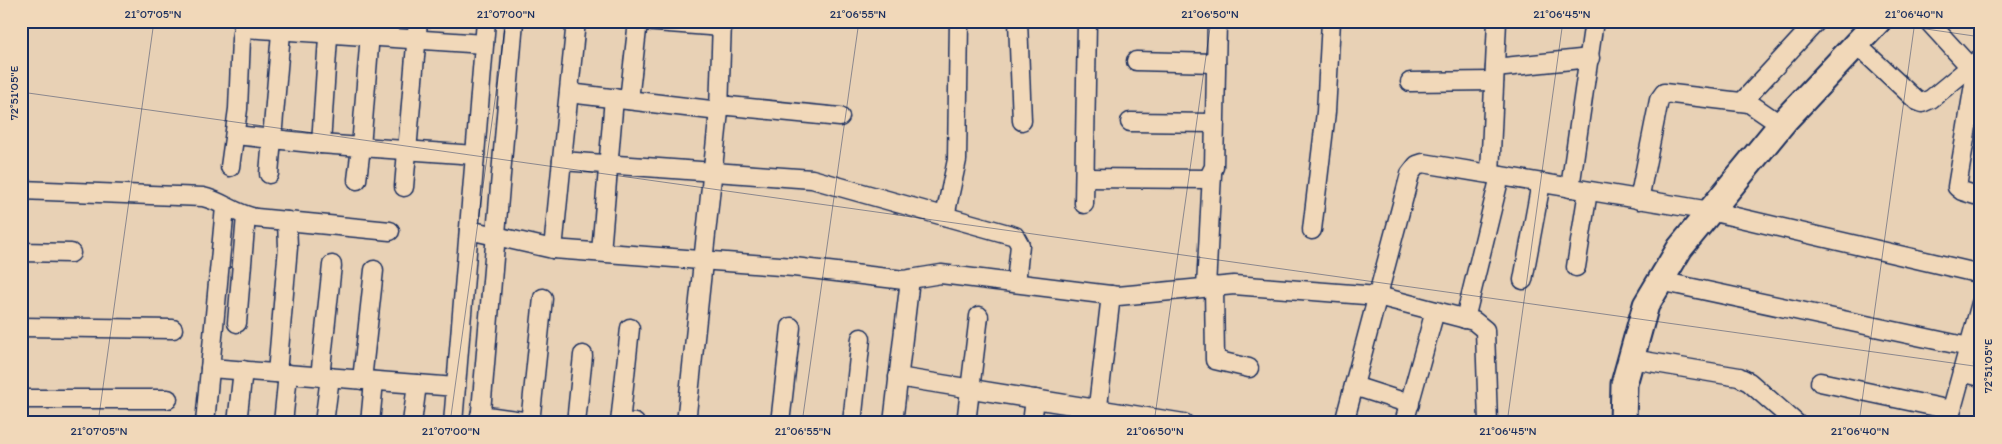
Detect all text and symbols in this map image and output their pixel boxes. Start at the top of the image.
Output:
text: 21°07'05"N [124,7,182,21]
text: 21°07'00"N [477,7,535,21]
text: 21°06'55"N [830,7,886,21]
text: 21°06'50"N [1181,7,1239,21]
text: 21°06'45"N [1533,7,1591,21]
text: 21°06'40"N [1885,7,1943,21]
text: 72°51'05"E [7,65,21,120]
text: 72°51'05"E [1981,338,1995,393]
text: 21°07'05"N [70,424,128,438]
text: 21°07'00"N [422,424,480,438]
text: 21°06'55"N [775,424,831,438]
text: 21°06'50"N [1126,424,1184,438]
text: 21°06'45"N [1479,424,1537,438]
text: 21°06'40"N [1831,424,1889,438]

